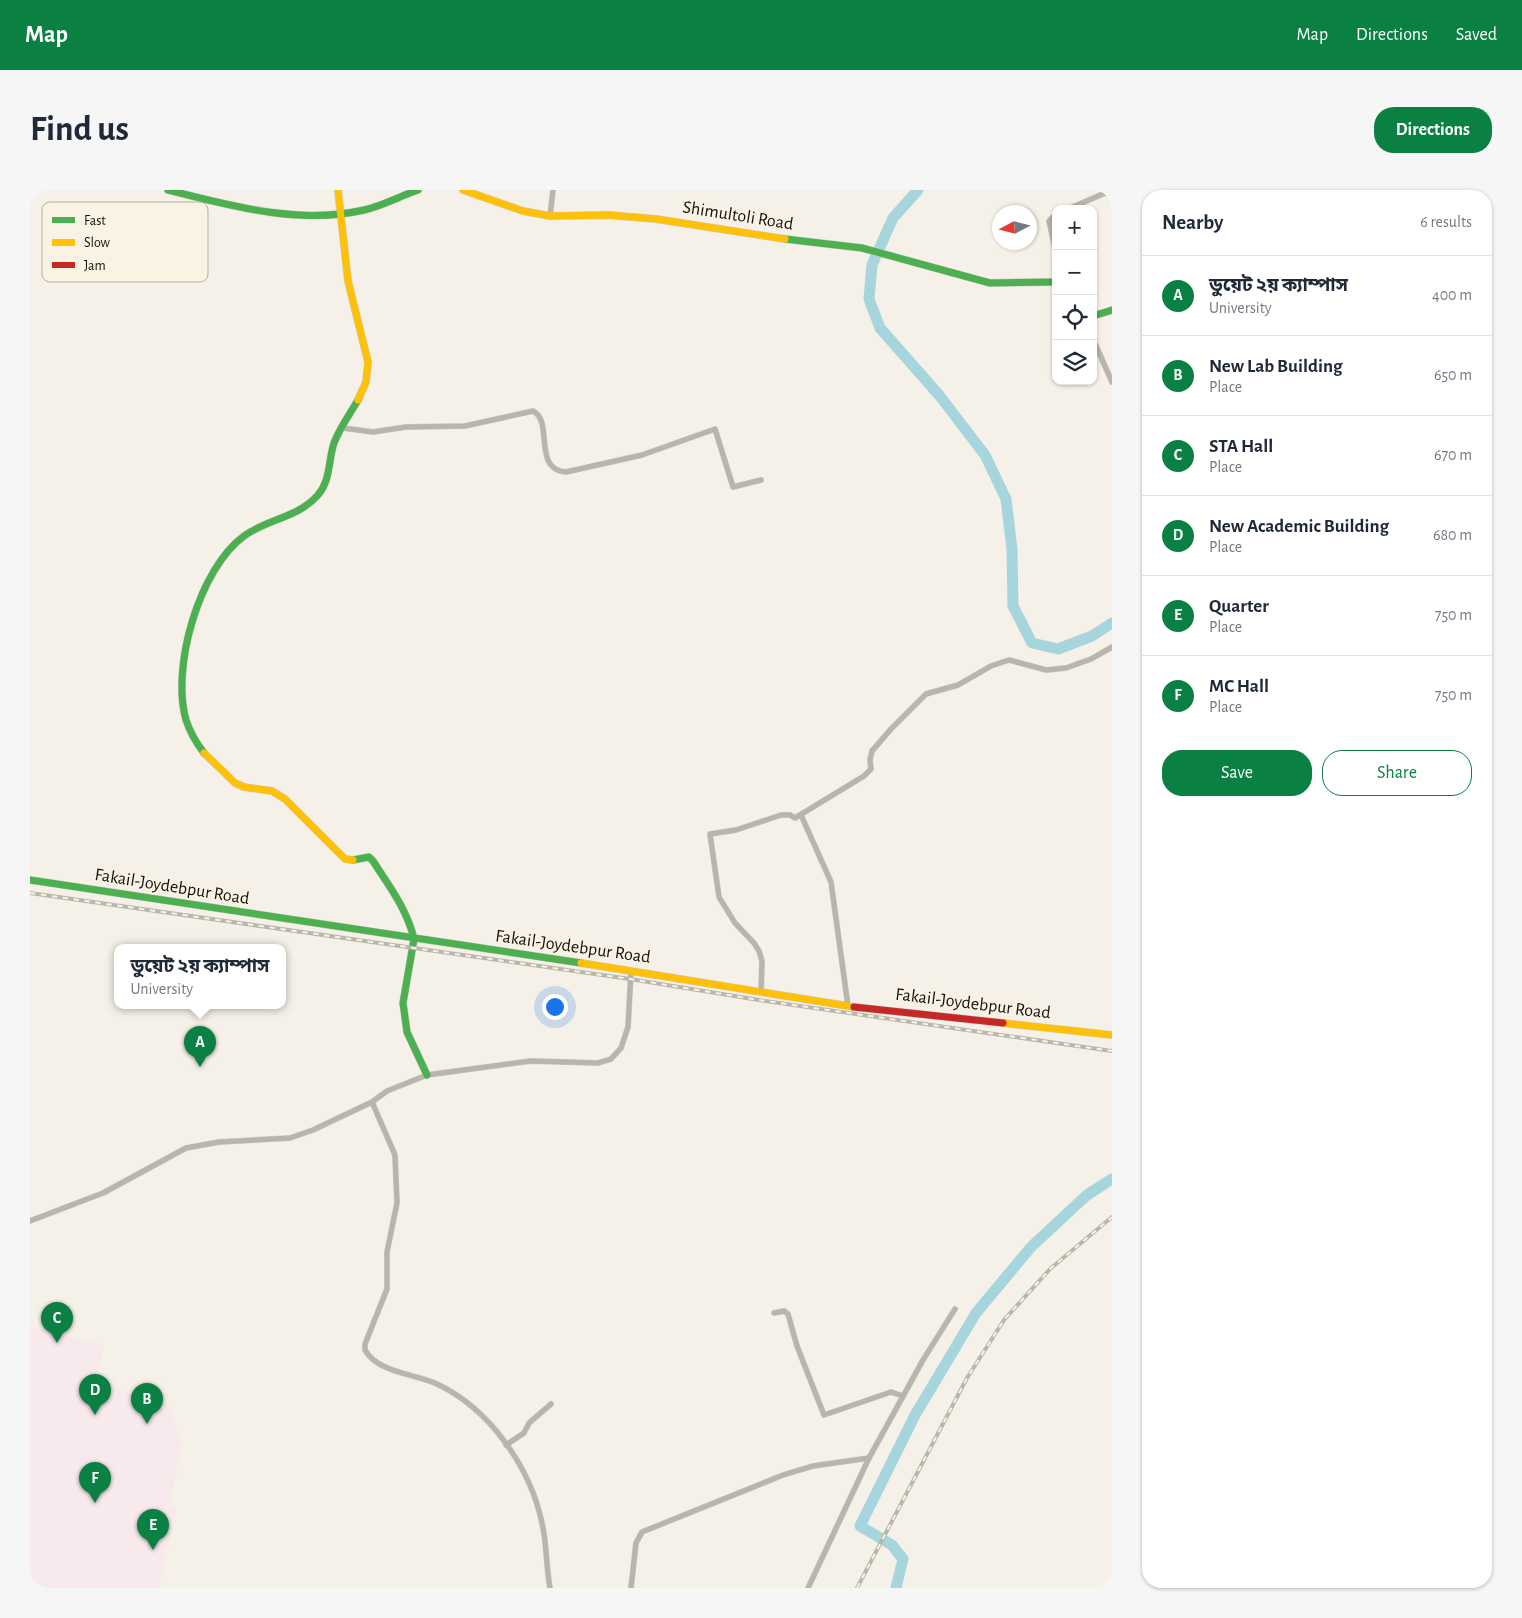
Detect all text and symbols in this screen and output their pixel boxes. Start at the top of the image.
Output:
text: Map [25,23,68,47]
text: Map [1297,26,1328,44]
text: Directions [1356,26,1428,44]
text: Saved [1456,26,1497,44]
button: Directions [1374,107,1492,153]
text: Find us [30,112,129,147]
street label: Shimultoli Road [681,198,795,234]
legend [42,202,208,282]
north arrow [992,205,1037,250]
map controls [1052,205,1097,385]
button: + [1052,205,1097,250]
text: Nearby [1162,212,1223,233]
text: Fast [84,214,106,228]
text: 6 results [1420,214,1472,230]
text: Slow [84,236,111,250]
button: − [1052,250,1097,295]
text: Jam [84,259,106,273]
text: ডুয়েট ২য় ক্যাম্পাস [1209,276,1348,295]
text: A [1173,287,1183,303]
text: 400 m [1432,287,1472,303]
button: locate [1052,295,1097,340]
text: University [1209,300,1272,316]
button: layers [1052,340,1097,385]
text: New Lab Building [1209,357,1342,376]
text: B [1173,367,1183,383]
text: 650 m [1434,367,1472,383]
text: Place [1209,379,1242,395]
text: STA Hall [1209,437,1273,456]
text: C [1174,447,1182,463]
text: 670 m [1434,447,1472,463]
text: Place [1209,459,1242,475]
text: New Academic Building [1209,517,1389,536]
text: D [1173,527,1183,543]
text: 680 m [1433,527,1472,543]
text: Place [1209,539,1242,555]
text: Quarter [1209,597,1269,616]
text: E [1174,607,1182,623]
text: 750 m [1435,607,1472,623]
text: Place [1209,619,1242,635]
text: MC Hall [1209,677,1269,696]
text: F [1174,687,1182,703]
text: 750 m [1435,687,1472,703]
text: Place [1209,699,1242,715]
button: Save [1162,750,1312,796]
button: Share [1322,750,1472,796]
street label: Fakail-Joydebpur Road [93,866,251,908]
street label: Fakail-Joydebpur Road [494,927,652,967]
popup [114,944,286,1009]
text: ডুয়েট ২য় ক্যাম্পাস [131,957,269,976]
text: University [131,981,193,997]
street label: Fakail-Joydebpur Road [894,986,1052,1022]
your location [542,994,568,1020]
pin: A [184,1026,216,1067]
pin: C [41,1302,73,1343]
pin: D [79,1374,111,1415]
pin: B [131,1383,163,1424]
pin: F [79,1462,111,1503]
pin: E [137,1509,169,1550]

